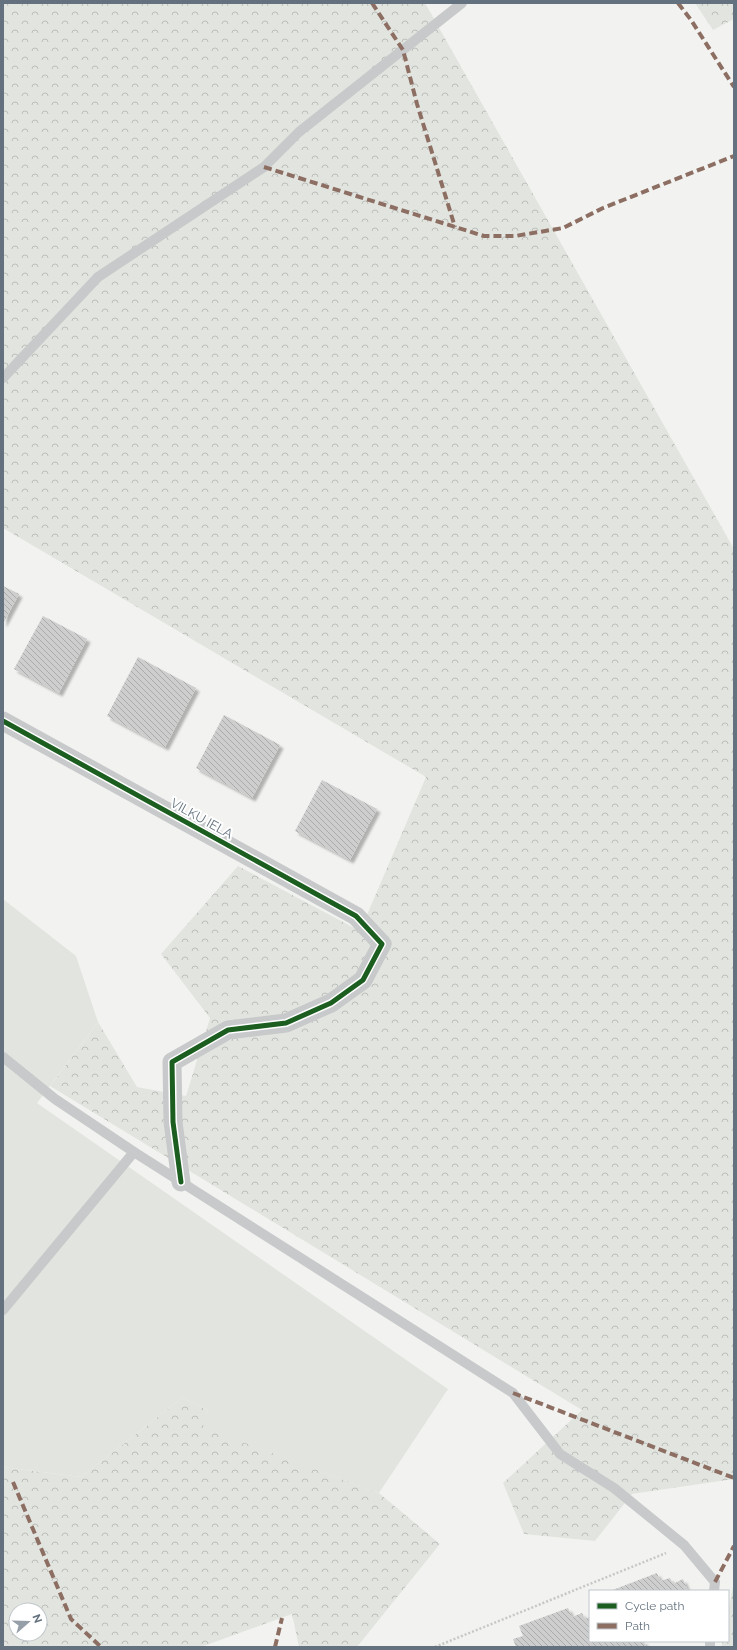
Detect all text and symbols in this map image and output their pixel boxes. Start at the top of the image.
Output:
street label: VILKU IELA [168,795,236,842]
legend [589,1590,729,1642]
text: Cycle path [625,1599,684,1613]
north arrow [8,1602,48,1642]
text: N [29,1613,44,1625]
text: Path [625,1619,650,1633]

